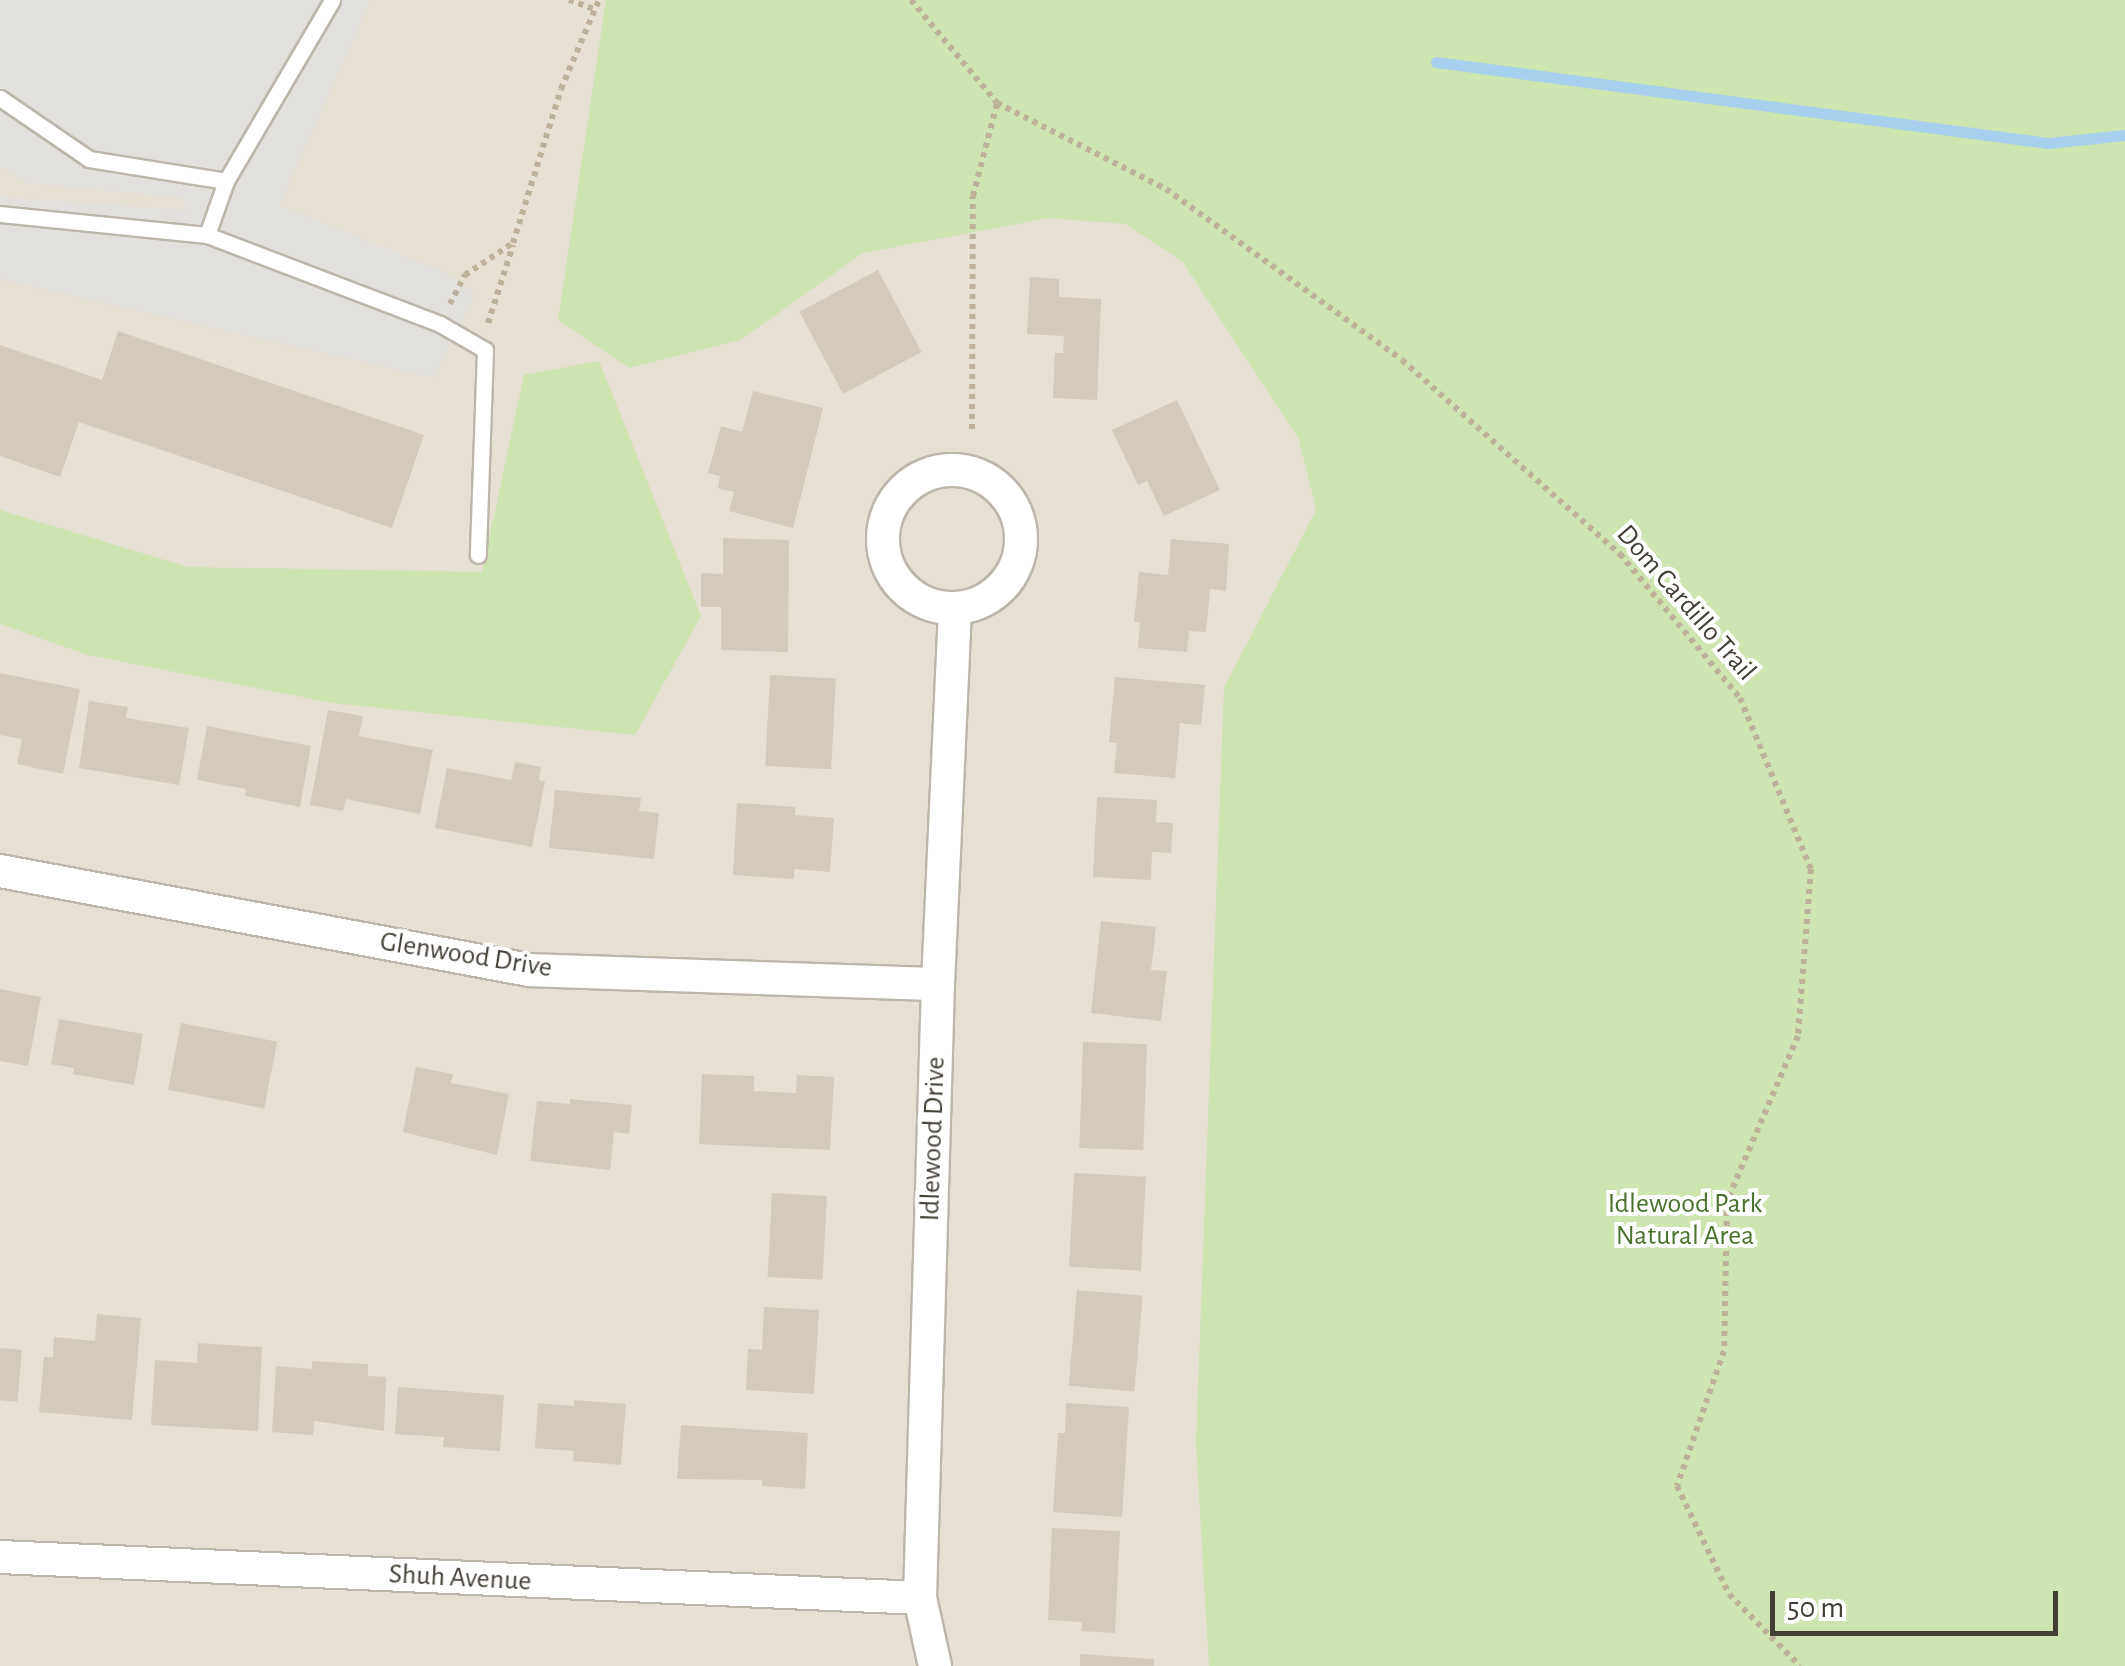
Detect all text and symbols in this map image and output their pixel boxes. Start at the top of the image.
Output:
street label: Dom Cardillo Trail [1609,518,1763,688]
street label: Glenwood Drive [378,925,554,985]
street label: Idlewood Drive [913,1056,953,1222]
park label: Idlewood Park Natural Area [1608,1187,1762,1253]
street label: Shuh Avenue [388,1557,532,1599]
scale bar [1775,1571,2062,1633]
text: 50 m [1787,1593,1844,1623]

